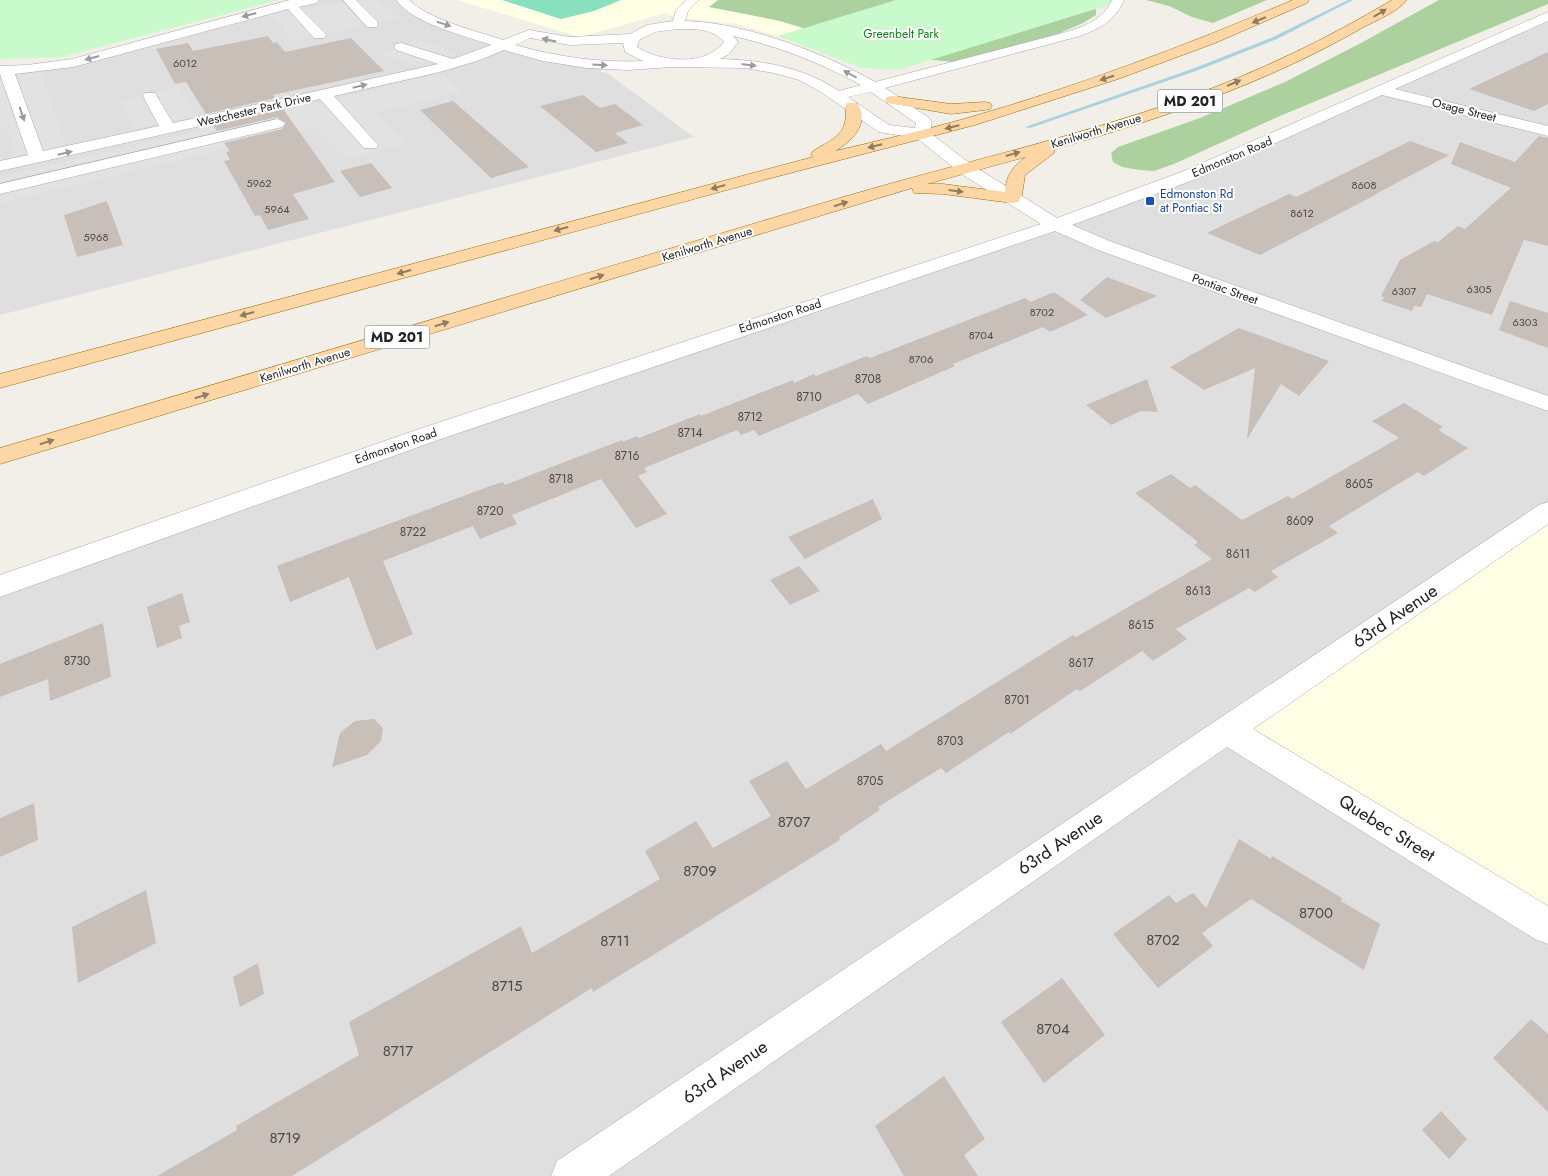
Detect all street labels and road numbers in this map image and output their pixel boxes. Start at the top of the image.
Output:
street label: Westchester Park Drive [195,88,313,132]
road number: MD 201 [1158,90,1222,112]
street label: Osage Street [1430,93,1498,127]
street label: Kenilworth Avenue [1049,109,1143,153]
street label: Edmonston Road [1189,132,1275,182]
street label: Kenilworth Avenue [660,222,754,266]
street label: Pontiac Street [1190,269,1261,309]
street label: Edmonston Road [736,294,824,338]
road number: MD 201 [364,326,430,348]
street label: Kenilworth Avenue [258,343,352,387]
street label: Edmonston Road [353,424,439,468]
street label: 63rd Avenue [1347,578,1443,654]
street label: Quebec Street [1334,788,1441,868]
street label: 63rd Avenue [1012,805,1108,881]
street label: 63rd Avenue [677,1034,773,1110]

